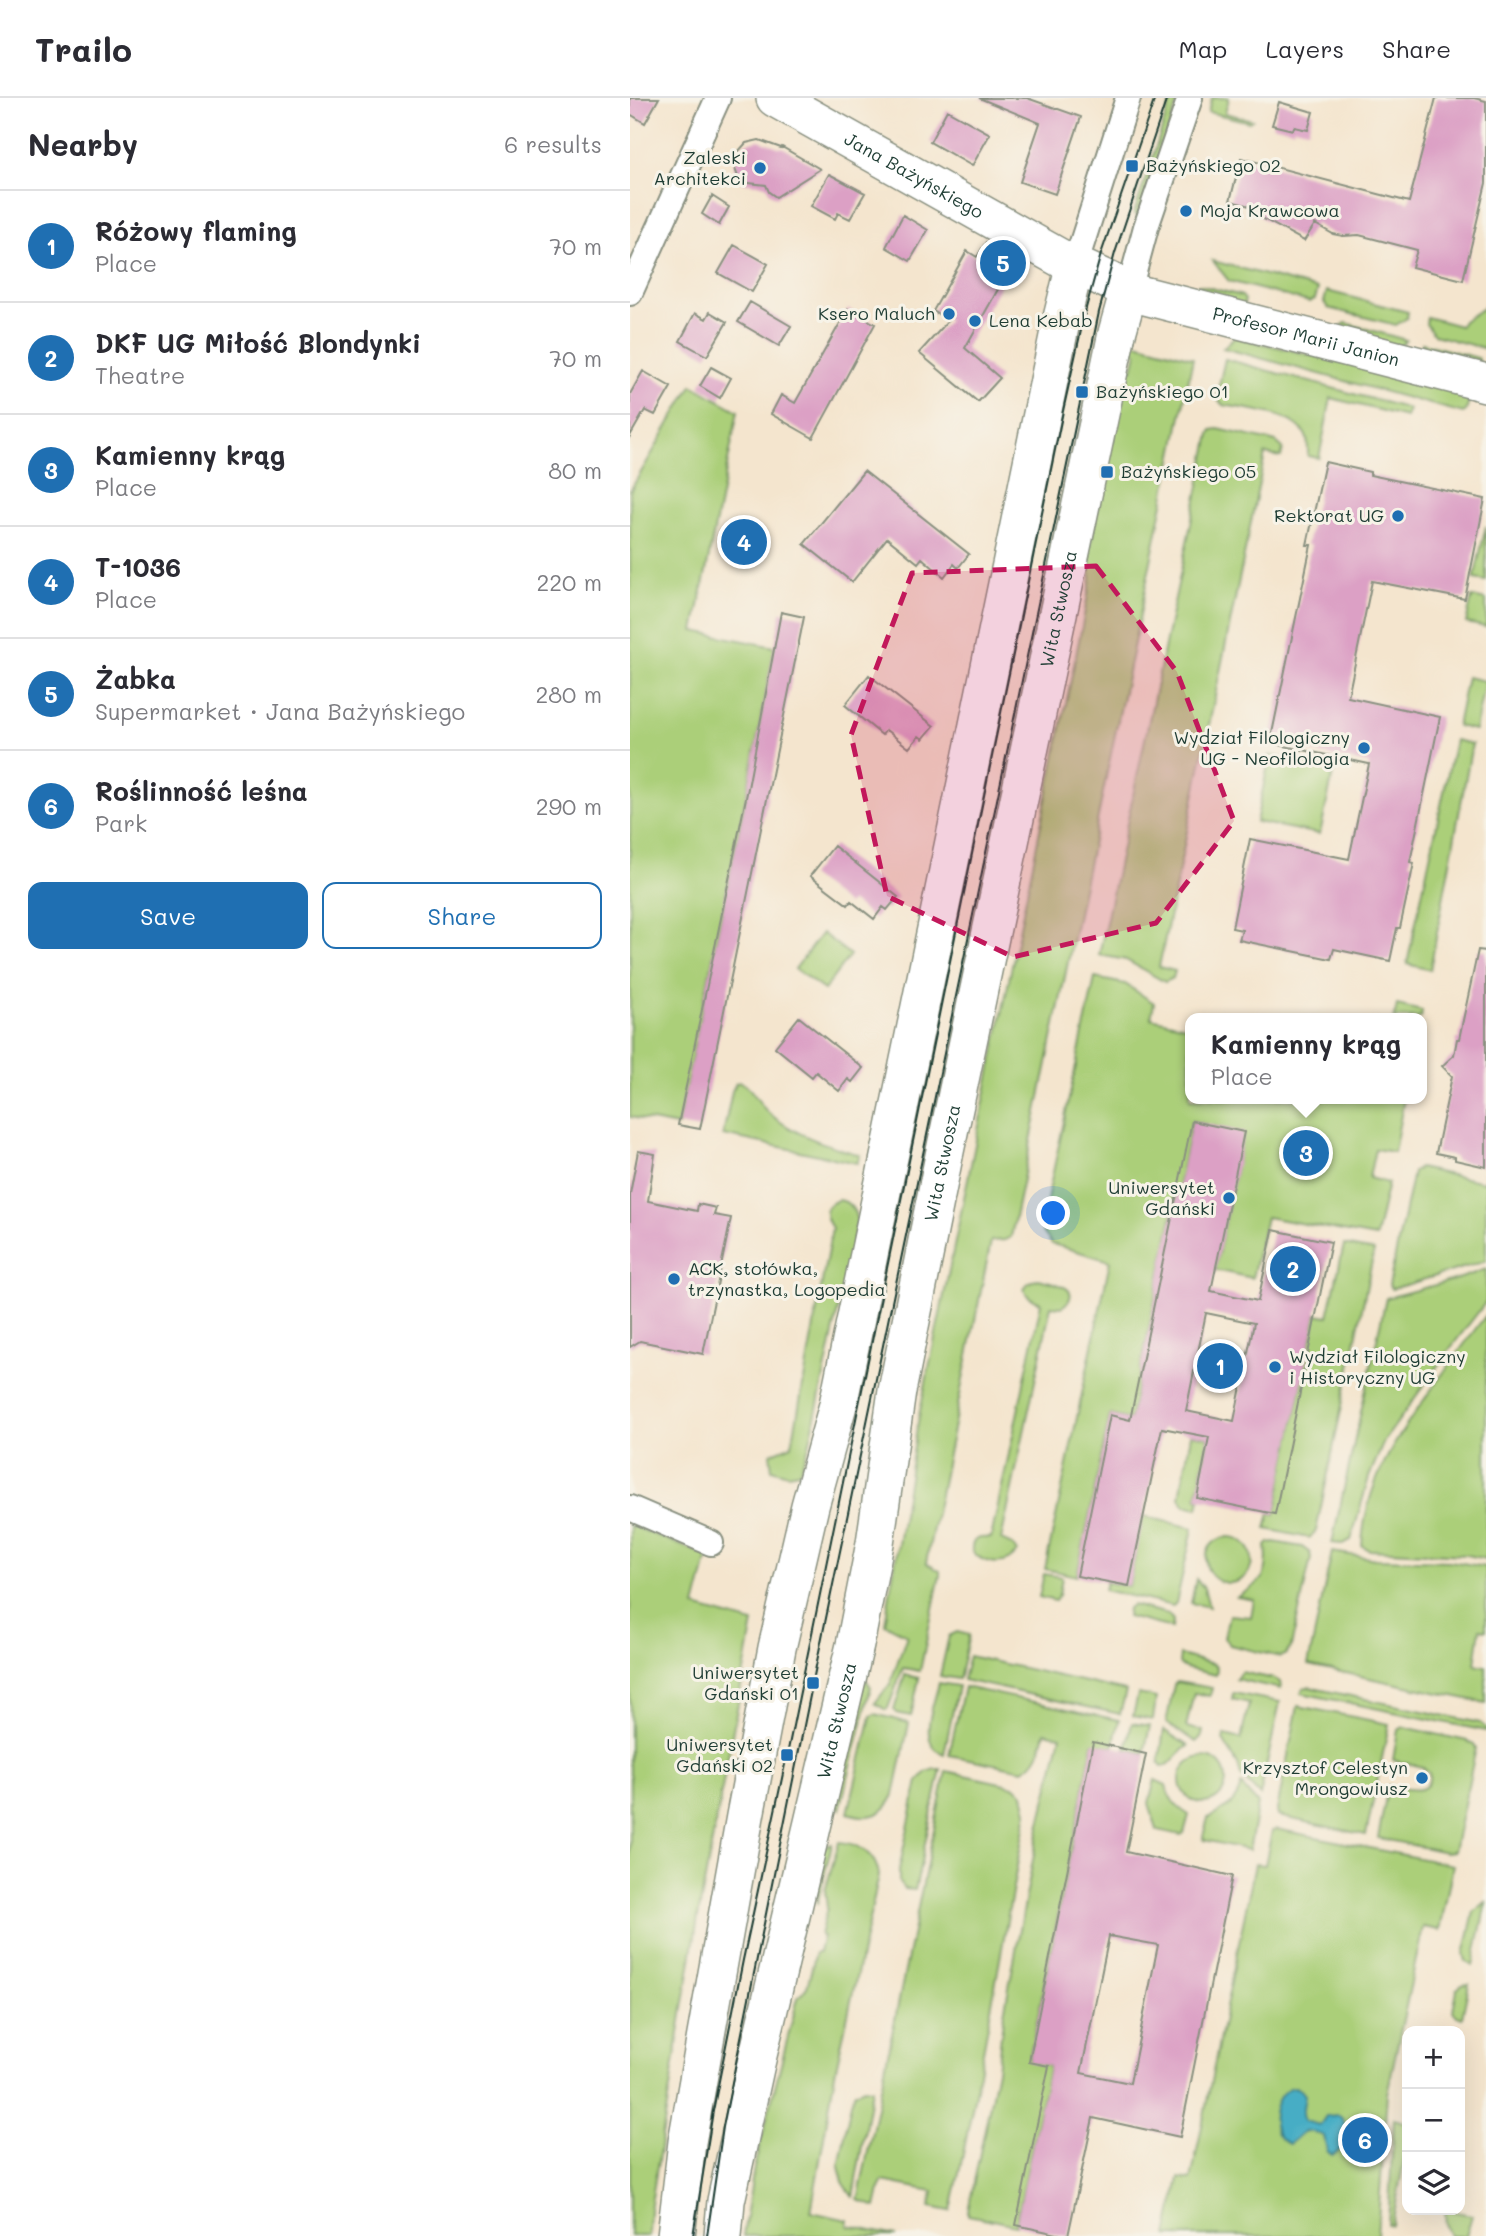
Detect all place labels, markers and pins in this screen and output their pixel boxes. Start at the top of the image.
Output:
place label: Zaleski Architekci [654,145,746,190]
place label: Bażyńskiego 02 [1146,153,1281,177]
marker: Bażyńskiego 02 [1124,158,1140,174]
marker: Zaleski Architekci [752,160,768,176]
place label: Moja Krawcowa [1200,198,1340,222]
marker: Moja Krawcowa [1178,203,1194,219]
pin: 5 [980,237,1026,289]
place label: Ksero Maluch [818,301,935,325]
marker: Ksero Maluch [941,306,957,322]
place label: Lena Kebab [989,308,1093,332]
marker: Lena Kebab [967,313,983,329]
place label: Bażyńskiego 01 [1096,379,1229,403]
marker: Bażyńskiego 01 [1074,384,1090,400]
place label: Bażyńskiego 05 [1121,459,1256,483]
marker: Bażyńskiego 05 [1099,464,1115,480]
place label: Rektorat UG [1274,503,1384,527]
marker: Rektorat UG [1390,508,1406,524]
pin: 4 [721,516,767,568]
place label: Wydział Filologiczny UG - Neofilologia [1173,725,1350,770]
marker: Wydział Filologiczny UG - Neofilologia [1356,740,1372,756]
pin: 3 [1283,1127,1329,1179]
place label: Uniwersytet Gdański [1108,1175,1215,1220]
marker: Uniwersytet Gdański [1221,1190,1237,1206]
pin: 2 [1270,1243,1316,1295]
place label: ACK, stołówka, trzynastka, Logopedia [688,1256,886,1301]
marker: ACK, stołówka, trzynastka, Logopedia [666,1271,682,1287]
pin: 1 [1197,1340,1243,1392]
place label: Wydział Filologiczny i Historyczny UG [1289,1344,1466,1389]
marker: Wydział Filologiczny i Historyczny UG [1267,1359,1283,1375]
place label: Uniwersytet Gdański 01 [692,1660,799,1705]
marker: Uniwersytet Gdański 01 [805,1675,821,1691]
place label: Uniwersytet Gdański 02 [666,1732,773,1777]
marker: Uniwersytet Gdański 02 [779,1747,795,1763]
place label: Krzysztof Celestyn Mrongowiusz [1243,1755,1408,1800]
marker: Krzysztof Celestyn Mrongowiusz [1414,1770,1430,1786]
pin: 6 [1342,2114,1388,2166]

